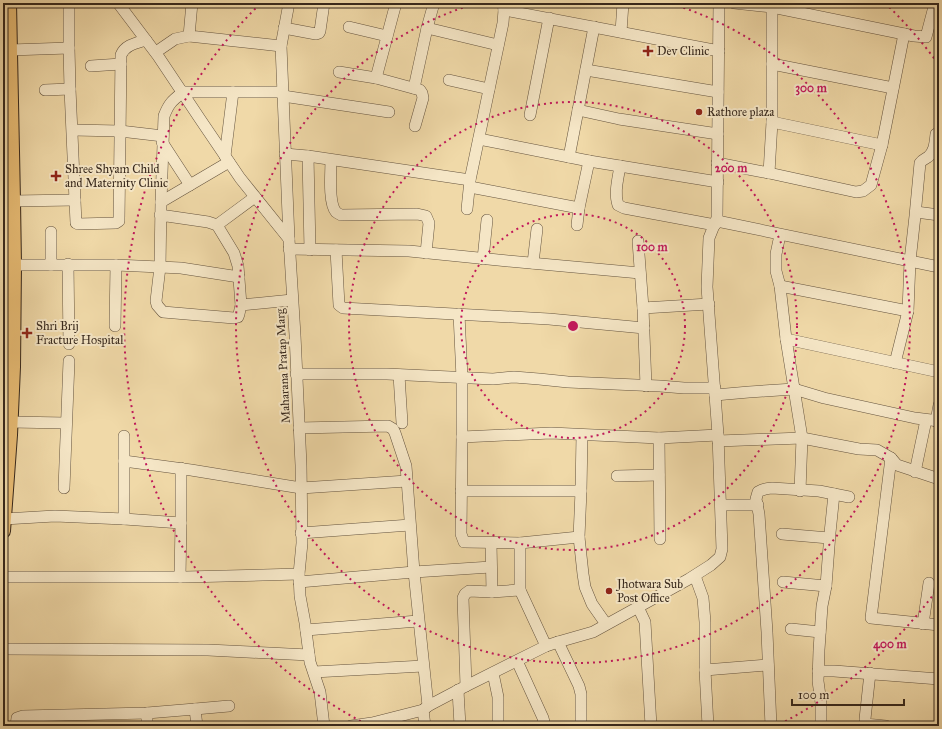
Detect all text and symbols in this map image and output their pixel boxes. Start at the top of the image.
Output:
place label: Dev Clinic [657,44,709,58]
marker: Dev Clinic [642,45,654,57]
text: 300 m [795,81,828,96]
place label: Rathore plaza [707,105,775,119]
marker: Rathore plaza [694,107,704,117]
text: 200 m [715,161,748,175]
place label: Shree Shyam Child and Maternity Clinic [65,162,168,190]
marker: Shree Shyam Child and Maternity Clinic [50,170,62,182]
text: 100 m [636,240,669,254]
street label: Maharana Pratap Marg [273,308,294,424]
place label: Shri Brij Fracture Hospital [36,319,124,347]
centre of rings [566,319,580,333]
marker: Shri Brij Fracture Hospital [21,327,33,339]
place label: Jhotwara Sub Post Office [615,577,683,605]
marker: Jhotwara Sub Post Office [604,586,614,596]
text: 400 m [873,637,908,652]
scale bar [792,681,904,707]
text: 100 m [798,688,829,702]

